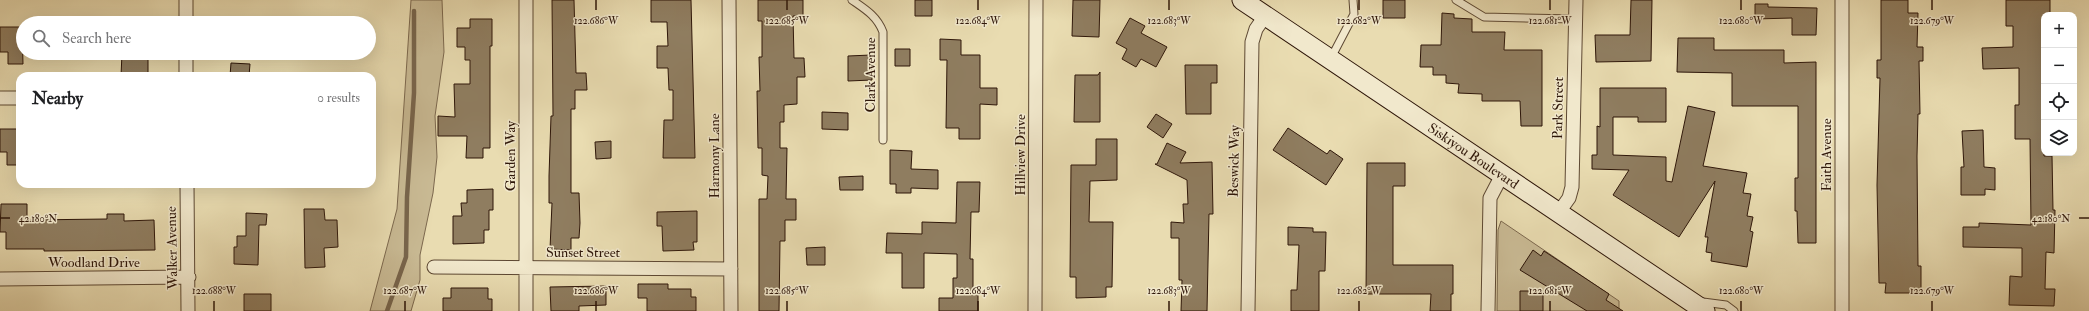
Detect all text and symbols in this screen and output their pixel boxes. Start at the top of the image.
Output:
map controls [2041,12,2077,156]
button: + [2041,12,2077,48]
text: 122.686°W [574,15,619,27]
text: 122.685°W [765,15,810,27]
text: 122.684°W [956,15,1001,27]
text: 122.683°W [1148,15,1191,27]
text: 122.682°W [1337,15,1382,27]
text: 122.681°W [1529,15,1572,27]
text: 122.680°W [1719,15,1764,27]
text: 122.679°W [1910,15,1955,27]
search box [16,16,376,60]
icon: search [30,27,52,49]
text: Search here [62,29,131,48]
street label: Clark Avenue [862,37,879,112]
button: − [2041,48,2077,84]
street label: Park Street [1549,76,1567,139]
button: locate [2041,84,2077,120]
text: Nearby [32,88,83,109]
text: 0 results [317,90,360,106]
street label: Harmony Lane [706,113,724,199]
street label: Hillview Drive [1012,114,1029,196]
street label: Faith Avenue [1818,118,1835,192]
street label: Siskiyou Boulevard [1425,119,1522,192]
street label: Garden Way [502,120,520,191]
button: layers [2041,120,2077,156]
street label: Beswick Way [1225,124,1244,197]
street label: Walker Avenue [163,206,181,291]
text: 42.180°N [19,213,57,225]
text: 42.180°N [2032,213,2070,225]
street label: Sunset Street [546,244,620,261]
street label: Woodland Drive [47,254,140,271]
text: 122.688°W [192,285,237,297]
text: 122.687°W [383,285,428,297]
text: 122.686°W [574,285,619,297]
text: 122.685°W [765,285,810,297]
text: 122.684°W [956,285,1001,297]
text: 122.683°W [1148,285,1191,297]
text: 122.682°W [1337,285,1382,297]
text: 122.681°W [1529,285,1572,297]
text: 122.680°W [1719,285,1764,297]
text: 122.679°W [1910,285,1955,297]

